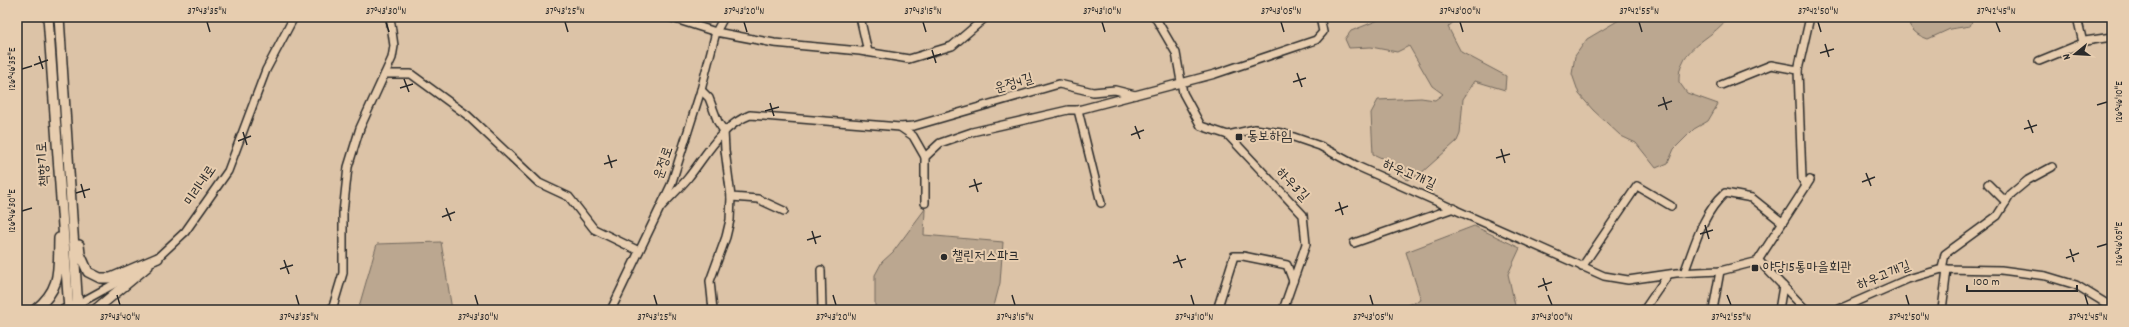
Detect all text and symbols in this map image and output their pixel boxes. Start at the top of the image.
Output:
text: 37°43'35"N [187,5,227,19]
text: 37°43'30"N [366,5,406,19]
text: 37°43'25"N [545,5,585,19]
text: 37°43'20"N [724,5,764,19]
text: 37°43'15"N [904,5,942,19]
text: 37°43'10"N [1083,5,1121,19]
text: 37°43'05"N [1261,5,1301,19]
text: 37°43'00"N [1439,5,1481,19]
text: 37°42'55"N [1619,5,1659,19]
text: 37°42'50"N [1798,5,1838,19]
text: 37°42'45"N [1976,5,2016,19]
north arrow [2055,34,2095,74]
text: 126°46'35"E [6,47,20,90]
text: N [2059,51,2076,62]
street label: 운정4길 [992,69,1036,99]
text: 126°46'10"E [2113,81,2127,123]
place label: 동보하임 [1247,127,1292,147]
marker: 동보하임 [1234,132,1244,142]
street label: 책향기로 [32,141,56,187]
street label: 운정로 [649,144,679,182]
street label: 하우고개길 [1379,155,1440,195]
street label: 미리내로 [180,162,222,210]
street label: 하우3길 [1271,164,1314,207]
text: 126°46'30"E [6,189,20,233]
text: 126°46'05"E [2113,222,2127,266]
place label: 챌린저스파크 [952,247,1020,267]
marker: 챌린저스파크 [939,252,949,262]
street label: 하우고개길 [1854,256,1915,296]
place label: 야당15통마을회관 [1763,258,1851,278]
marker: 야당15통마을회관 [1750,263,1760,273]
scale bar [1967,267,2077,293]
text: 100 m [1973,274,2000,291]
text: 37°43'40"N [100,311,140,325]
text: 37°43'35"N [279,311,319,325]
text: 37°43'30"N [458,311,498,325]
text: 37°43'25"N [637,311,677,325]
text: 37°43'20"N [816,311,856,325]
text: 37°43'15"N [996,311,1034,325]
text: 37°43'10"N [1175,311,1213,325]
text: 37°43'05"N [1353,311,1393,325]
text: 37°43'00"N [1531,311,1573,325]
text: 37°42'55"N [1711,311,1751,325]
text: 37°42'50"N [1889,311,1929,325]
text: 37°42'45"N [2068,311,2108,325]

